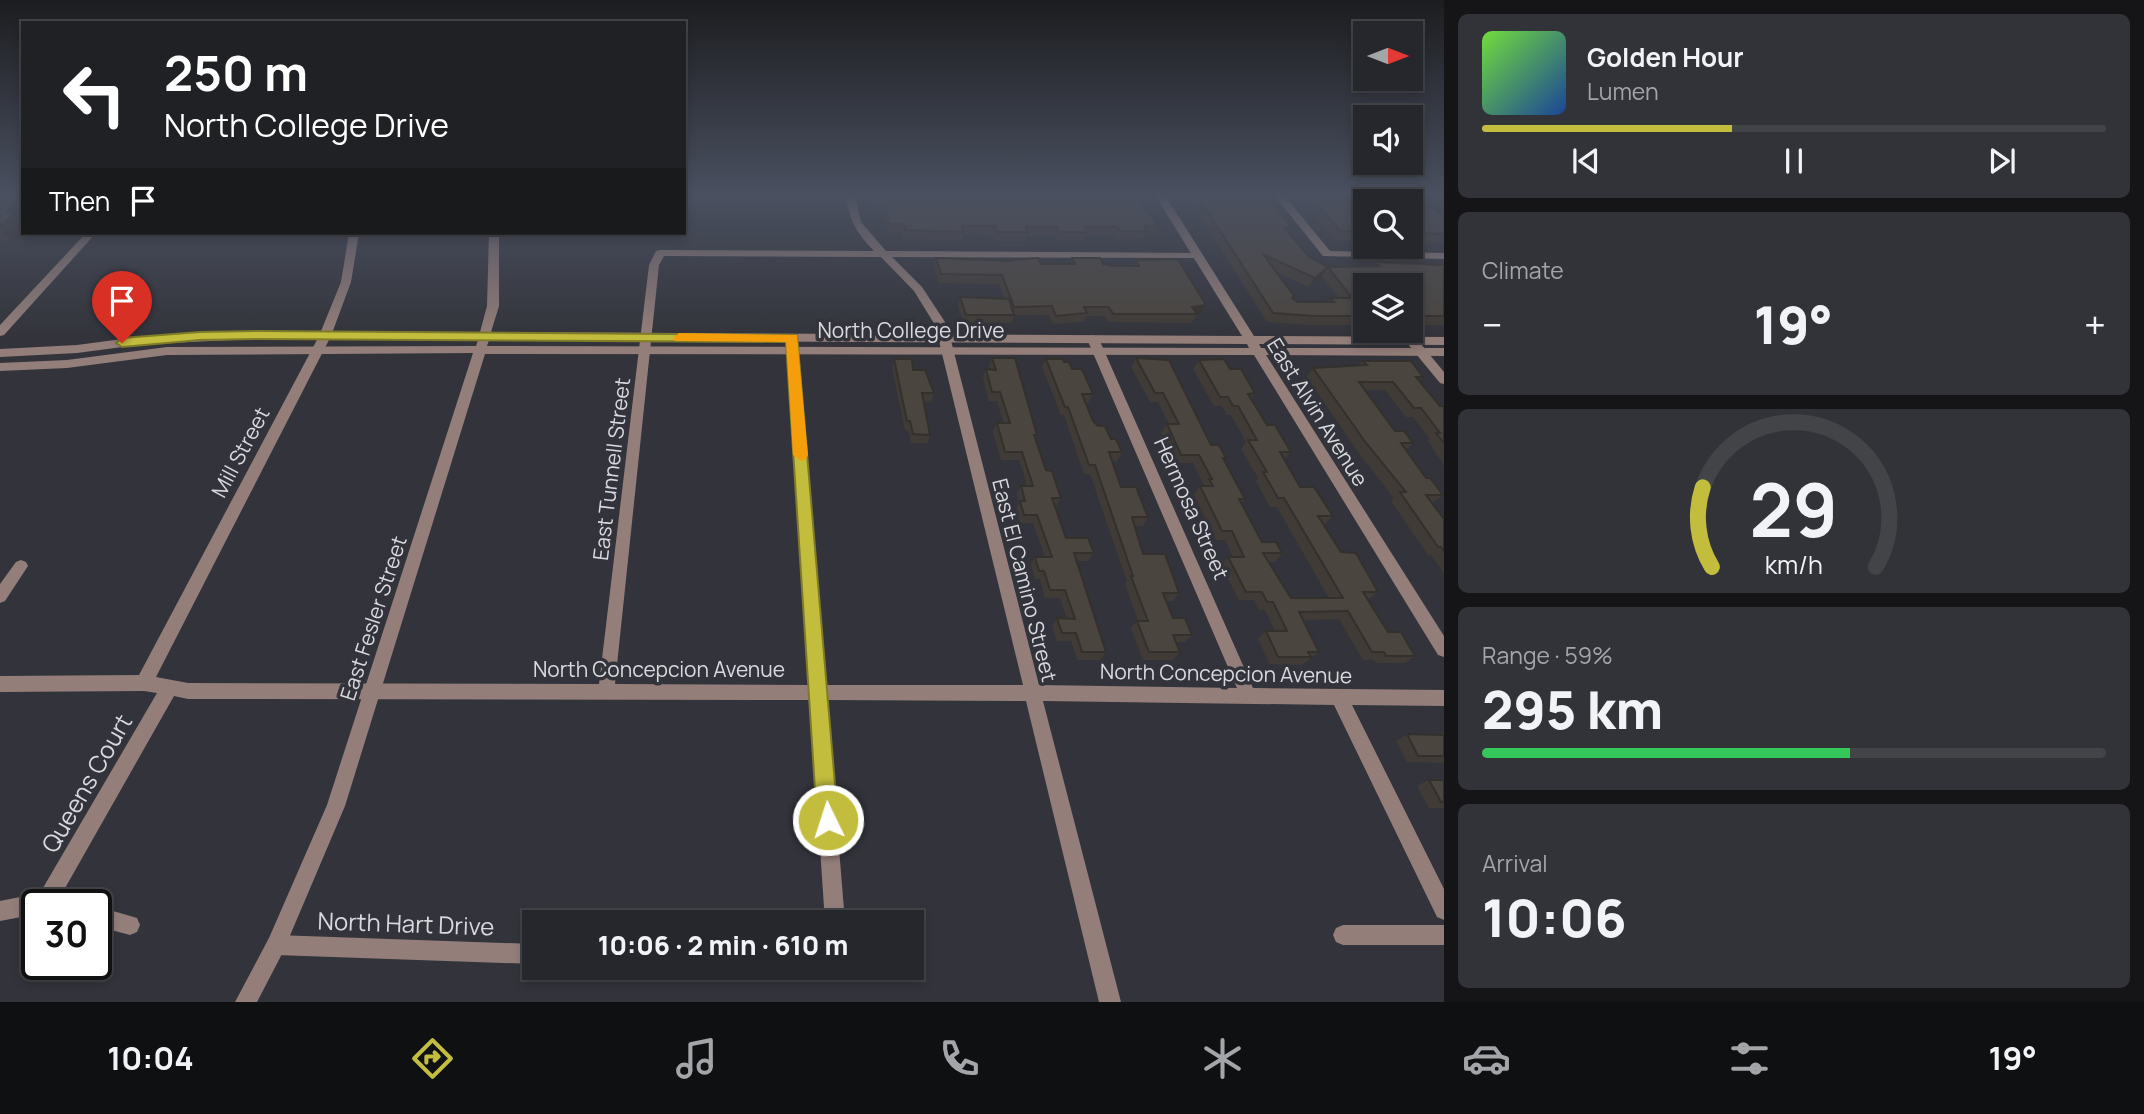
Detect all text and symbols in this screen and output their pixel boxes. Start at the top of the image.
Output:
north arrow [1353,21,1423,91]
map controls [1353,21,1423,343]
text: 250 m [164,39,308,106]
text: Golden Hour [1587,39,1744,75]
icon: left [49,49,140,140]
text: Lumen [1587,75,1659,107]
text: North College Drive [164,103,449,147]
button: sound [1353,105,1423,175]
icon: previous [1567,142,1605,180]
icon: pause [1775,142,1813,180]
icon: next [1983,142,2021,180]
icon: arrive [124,182,162,220]
text: Then [49,183,110,219]
button: search [1353,189,1423,259]
text: Climate [1482,254,1564,286]
pin [92,271,152,343]
button: layers [1353,273,1423,343]
icon: arrive [103,282,141,320]
text: 19° [1754,289,1833,360]
text: − [1482,298,1503,350]
text: + [2084,298,2106,350]
street label: North College Drive [818,316,1004,344]
street label: East Alvin Avenue [1261,333,1375,491]
street label: East Tunnell Street [586,376,636,562]
street label: Mill Street [205,402,275,502]
street label: Hermosa Street [1148,432,1236,584]
text: 29 [1750,459,1838,559]
street label: East El Camino Street [986,475,1064,685]
street label: East Fesler Street [333,532,413,704]
text: km/h [1765,547,1823,582]
text: Range · 59% [1482,639,1613,671]
street label: North Concepcion Avenue [533,655,785,683]
street label: North Concepcion Avenue [1100,657,1352,689]
text: 295 km [1482,674,1663,745]
street label: Queens Court [33,708,139,858]
position arrow [791,783,865,857]
text: Arrival [1482,847,1548,879]
text: 10:06 [1482,882,1627,953]
speed limit sign: 30 [21,889,112,980]
street label: North Hart Drive [317,903,495,943]
text: 10:06 · 2 min · 610 m [598,927,848,963]
icon: directions [408,1034,457,1083]
icon: music [672,1034,721,1083]
icon: phone [935,1034,984,1083]
icon: climate [1198,1034,1247,1083]
icon: car [1462,1034,1511,1083]
icon: filters [1725,1034,1774,1083]
text: 10:04 [107,1036,194,1080]
text: 19° [1988,1036,2037,1080]

